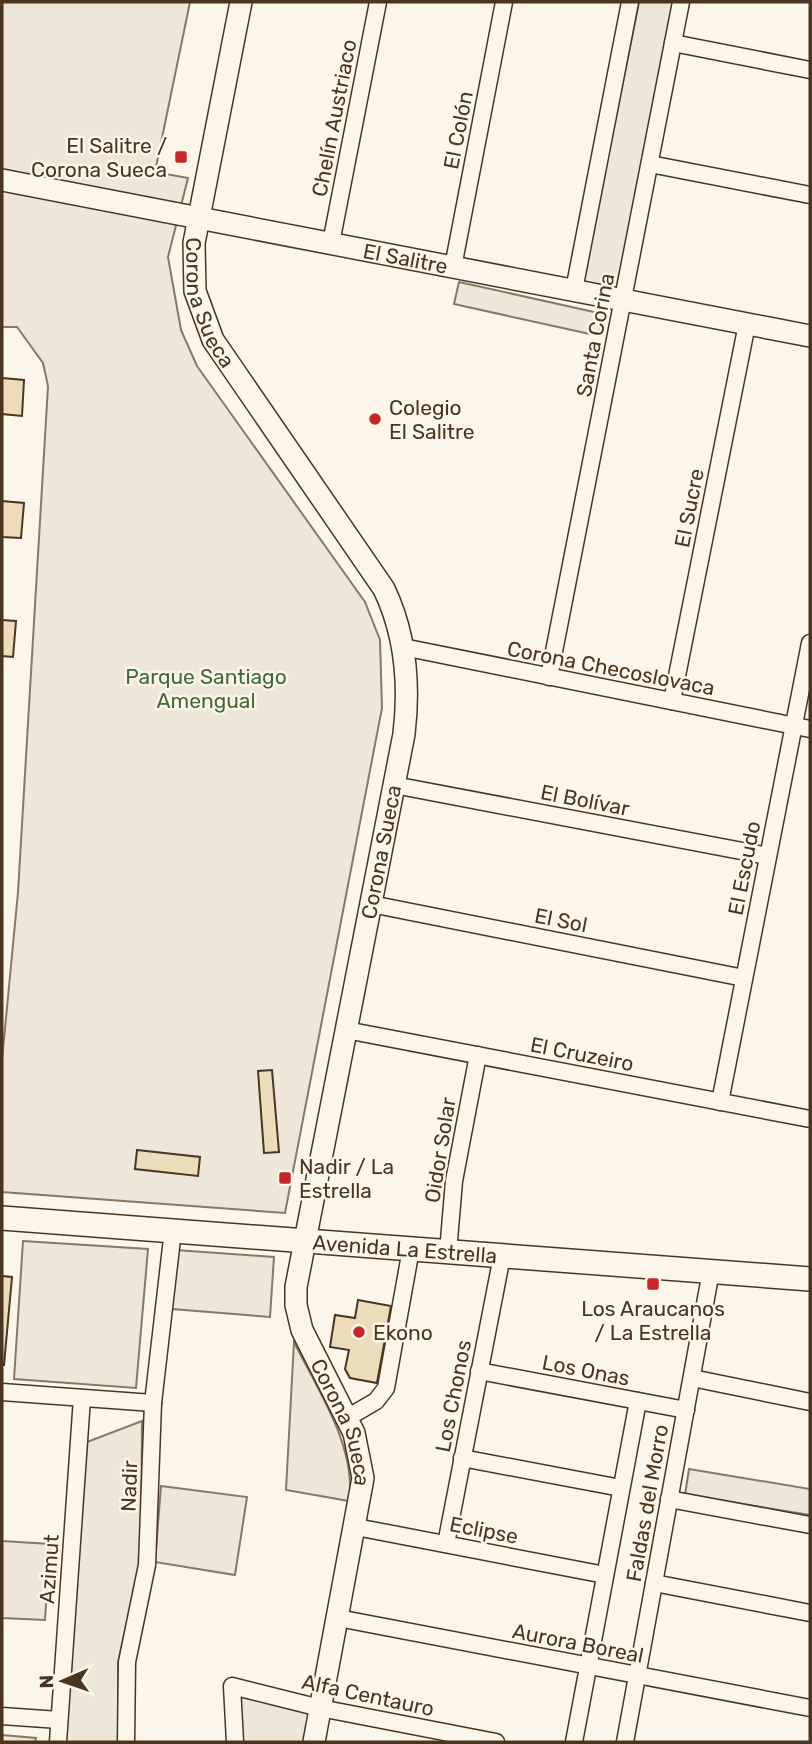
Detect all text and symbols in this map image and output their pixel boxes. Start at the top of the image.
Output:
street label: Chelín Austriaco [306,37,362,199]
street label: El Colón [438,89,478,171]
place label: El Salitre / Corona Sueca [31,133,167,182]
marker: El Salitre / Corona Sueca [173,149,189,165]
street label: Corona Sueca [181,237,240,372]
street label: El Salitre [361,238,450,278]
street label: Santa Corina [571,271,619,399]
place label: Colegio El Salitre [389,395,475,444]
marker: Colegio El Salitre [367,411,383,427]
street label: El Sucre [669,466,709,550]
street label: Corona Checoslovaca [505,636,717,700]
park label: Parque Santiago Amengual [125,664,287,713]
street label: El Bolívar [538,779,632,821]
street label: Corona Sueca [356,783,406,921]
street label: El Escudo [723,819,765,917]
street label: El Sol [533,903,589,937]
street label: El Cruzeiro [528,1032,636,1076]
street label: Oidor Solar [419,1096,461,1204]
place label: Nadir / La Estrella [299,1154,394,1203]
marker: Nadir / La Estrella [277,1170,293,1186]
street label: Avenida La Estrella [312,1229,498,1268]
marker: Los Araucanos / La Estrella [645,1276,661,1292]
place label: Los Araucanos / La Estrella [581,1296,725,1345]
place label: Ekono [373,1320,433,1345]
marker: Ekono [351,1324,367,1340]
street label: Los Chonos [430,1338,476,1454]
street label: Los Onas [540,1349,632,1391]
street label: Corona Sueca [306,1354,376,1489]
street label: Faldas del Morro [621,1422,673,1584]
street label: Nadir [116,1460,142,1512]
street label: Eclipse [448,1511,520,1549]
street label: Azimut [34,1534,64,1604]
street label: Aurora Boreal [510,1618,646,1668]
north arrow [28,1646,98,1716]
street label: Alfa Centauro [300,1669,436,1721]
text: N [35,1674,58,1689]

